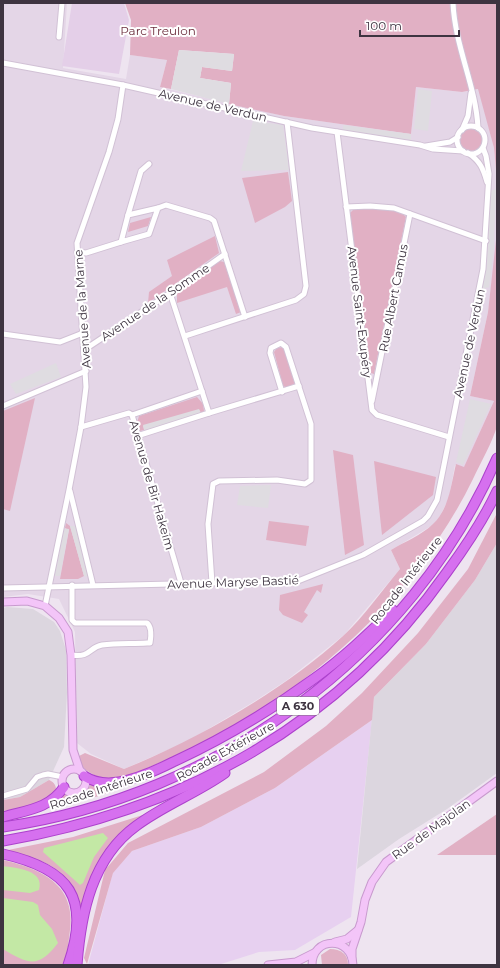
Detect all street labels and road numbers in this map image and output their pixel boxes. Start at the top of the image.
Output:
street label: Avenue de Verdun [157,85,269,125]
street label: Rue Albert Camus [375,243,411,353]
street label: Avenue Saint-Exupéry [344,245,376,379]
street label: Avenue de la Marne [70,249,94,369]
street label: Avenue de la Somme [98,260,212,344]
street label: Avenue de Verdun [450,287,488,399]
street label: Avenue de Bir Hakeïm [126,418,178,552]
street label: Rocade Intérieure [367,533,445,627]
street label: Avenue Maryse Bastié [167,572,299,592]
road number: A 630 [277,697,319,715]
street label: Rocade Extérieure [173,718,277,784]
street label: Rocade Intérieure [48,765,154,813]
street label: Rue de Majolan [389,795,473,863]

